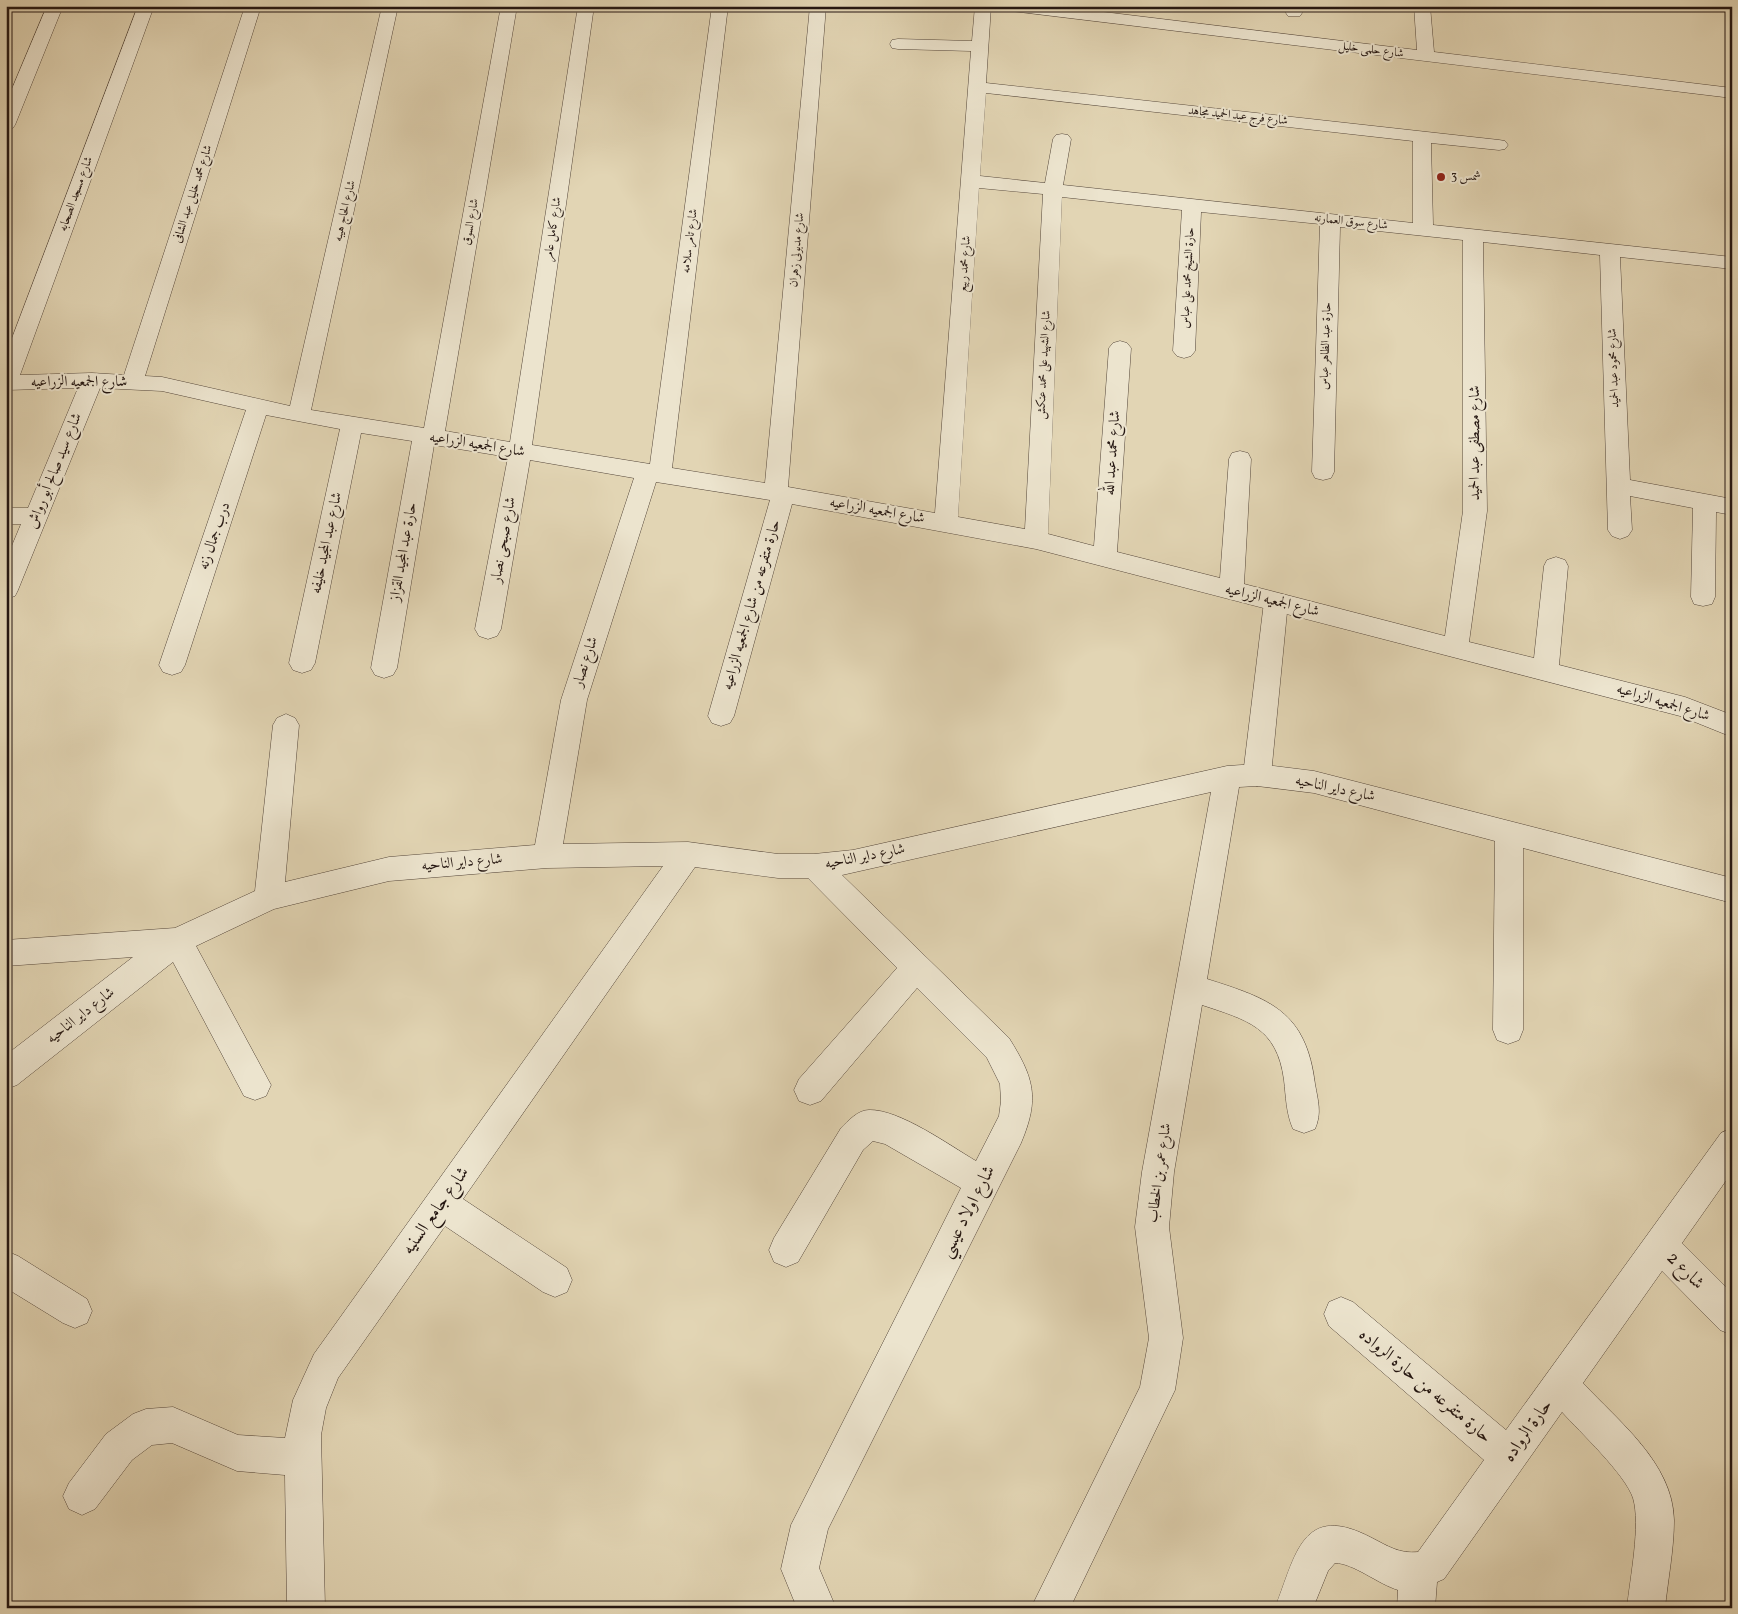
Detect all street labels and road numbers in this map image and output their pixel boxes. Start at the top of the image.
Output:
street label: شارع حلمى خليل [1337,38,1405,64]
street label: شارع فرج عبد الحميد مجاهد [1187,103,1289,131]
street label: شارع محمد خليل عبد الشافى [170,143,218,246]
street label: شارع مسجد الصحابه [55,154,99,234]
street label: شارع الحاج هيبه [330,179,362,244]
street label: شارع كامل عامر [541,196,567,262]
street label: شارع السوق [459,197,485,247]
street label: شارع تامر سلامه [678,208,704,274]
street label: شارع سوق العمارنه [1313,210,1389,236]
street label: شارع مدبولى زهران [786,212,810,288]
street label: حارة الشيخ محمد على عباس [1177,227,1201,329]
street label: شارع محمد ربيع [955,235,977,293]
street label: حارة عبد الظاهر عباس [1316,302,1336,390]
street label: شارع الشهيد على محمد عنكش [1033,310,1057,420]
street label: شارع محمود عبد الحميد [1605,328,1625,408]
street label: شارع الجمعيه الزراعيه [31,372,127,394]
street label: شارع مصطفى عبد الحميد [1465,385,1487,501]
street label: شارع سيد صالح أبو رواش [20,409,90,533]
street label: شارع محمد عبد الله [1097,410,1127,496]
street label: شارع الجمعيه الزراعيه [428,427,526,464]
street label: شارع عبد المجيد خليفه [306,490,349,596]
street label: شارع الجمعيه الزراعيه [828,492,926,531]
street label: شارع صبحى نصار [486,495,523,587]
street label: درب جمال زنه [194,499,236,573]
street label: حارة عبد المجيد القزاز [385,501,423,605]
street label: حارة متفرعه من شارع الجمعيه الزراعيه [718,517,787,693]
street label: شارع الجمعيه الزراعيه [1222,579,1321,624]
street label: شارع نصار [567,634,605,692]
street label: شارع الجمعيه الزراعيه [1614,679,1712,728]
street label: شارع داير الناحيه [1293,770,1377,809]
street label: شارع داير الناحيه [823,839,907,876]
street label: شارع داير الناحيه [421,849,504,878]
street label: شارع داير الناحيه [42,983,120,1050]
street label: شارع عمر بن الخطاب [1143,1122,1178,1224]
street label: شارع جامع السنيه [396,1162,477,1261]
street label: شارع اولاد عيسي [934,1162,1005,1264]
street label: شارع 2 [1660,1246,1710,1296]
street label: حارة متفرعه من حارة الرواده [1353,1323,1497,1449]
street label: حارة الرواده [1497,1395,1559,1467]

